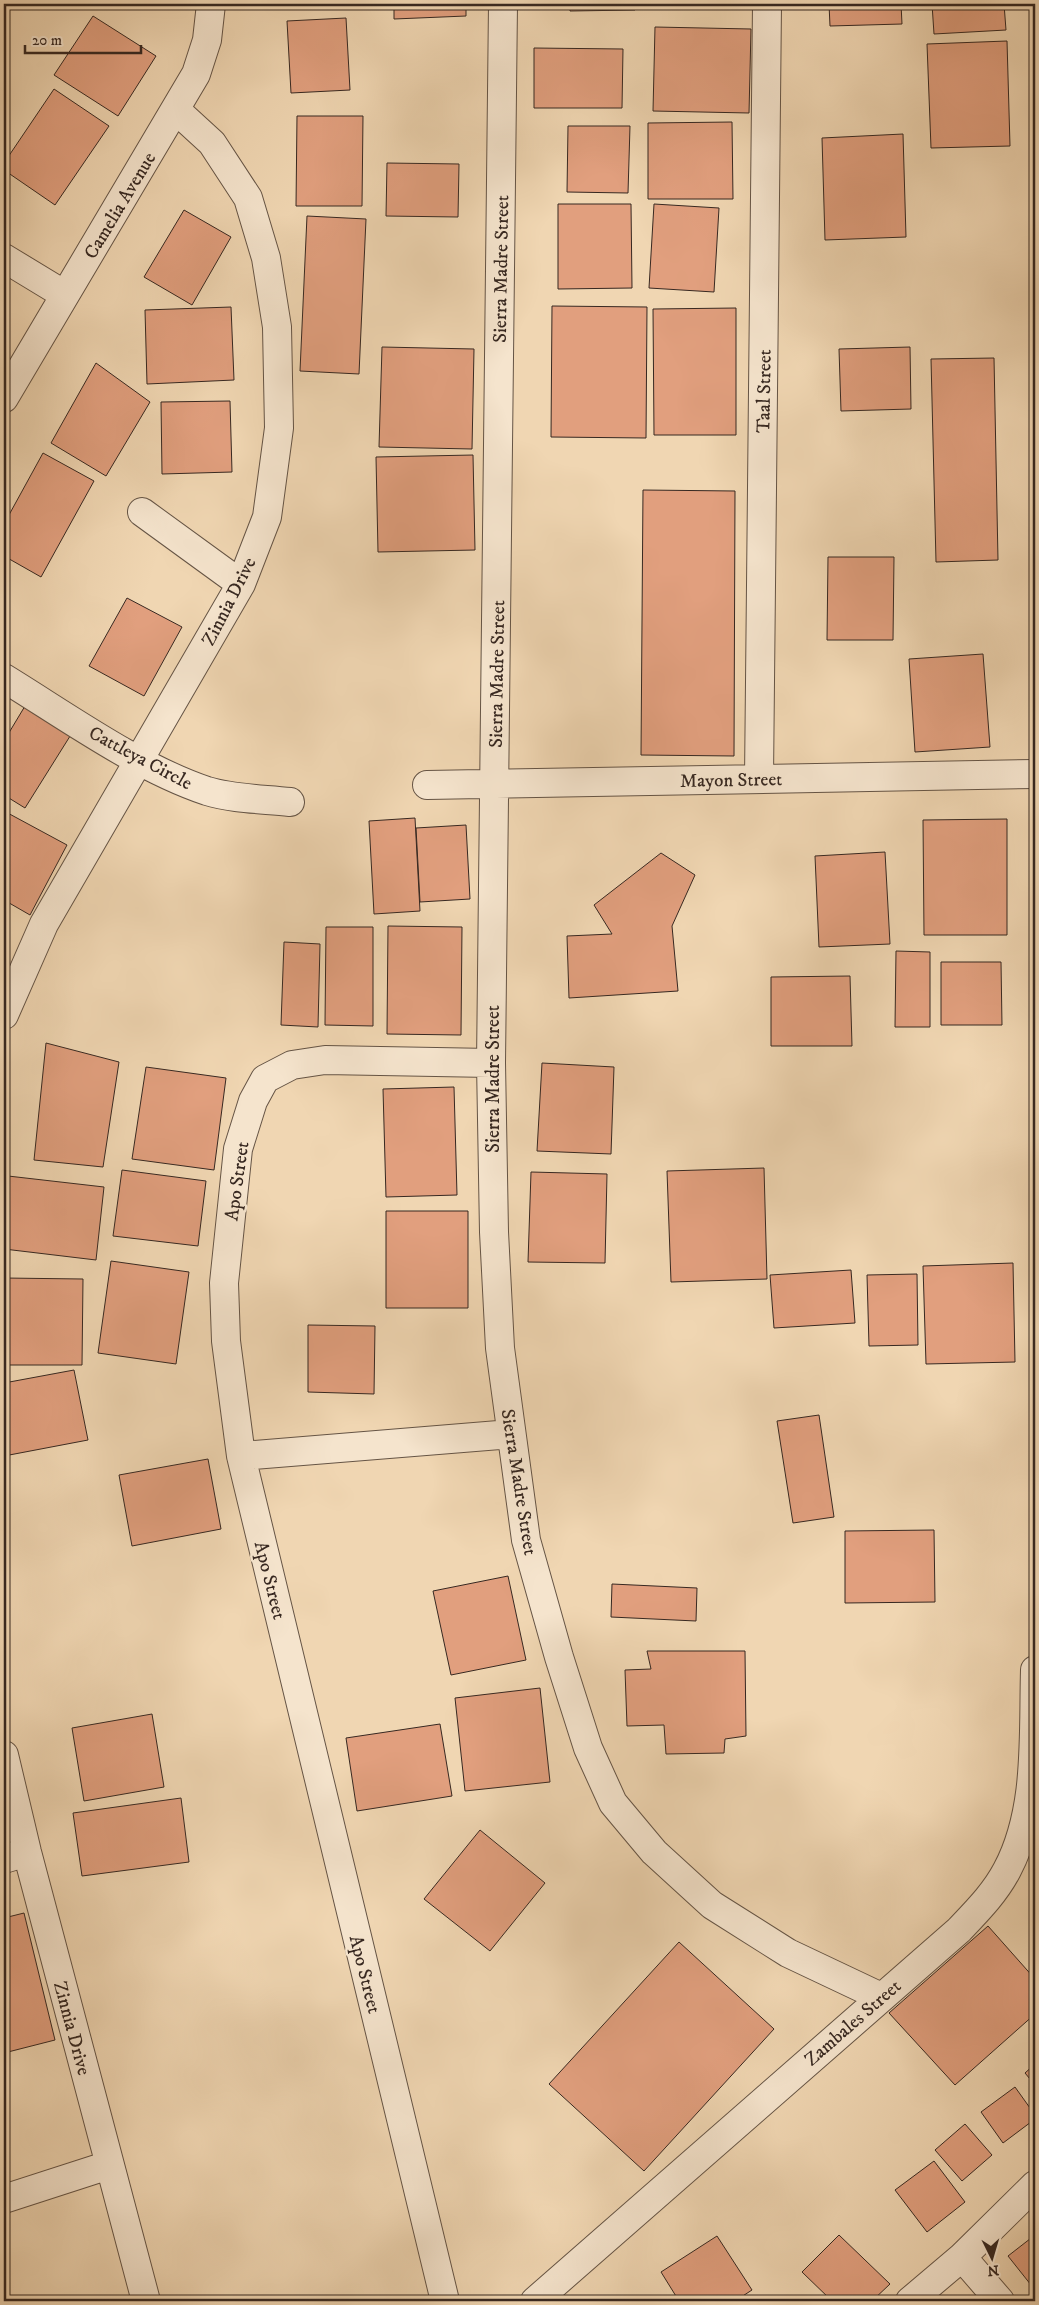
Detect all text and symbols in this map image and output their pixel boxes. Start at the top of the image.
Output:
scale bar [25,22,141,54]
text: 20 m [32,31,62,50]
street label: Camelia Avenue [79,148,161,263]
street label: Sierra Madre Street [489,195,514,343]
street label: Taal Street [752,349,777,433]
street label: Zinnia Drive [197,553,262,650]
street label: Sierra Madre Street [485,600,510,748]
street label: Cattleya Circle [85,721,196,795]
street label: Mayon Street [680,768,782,793]
street label: Sierra Madre Street [482,1005,505,1153]
street label: Apo Street [221,1140,254,1222]
street label: Sierra Madre Street [496,1407,541,1557]
street label: Apo Street [249,1539,290,1622]
street label: Apo Street [344,1933,385,2016]
street label: Zambales Street [800,1975,906,2071]
street label: Zinnia Drive [48,1979,95,2078]
north arrow [966,2232,1016,2282]
text: N [986,2260,1000,2279]

